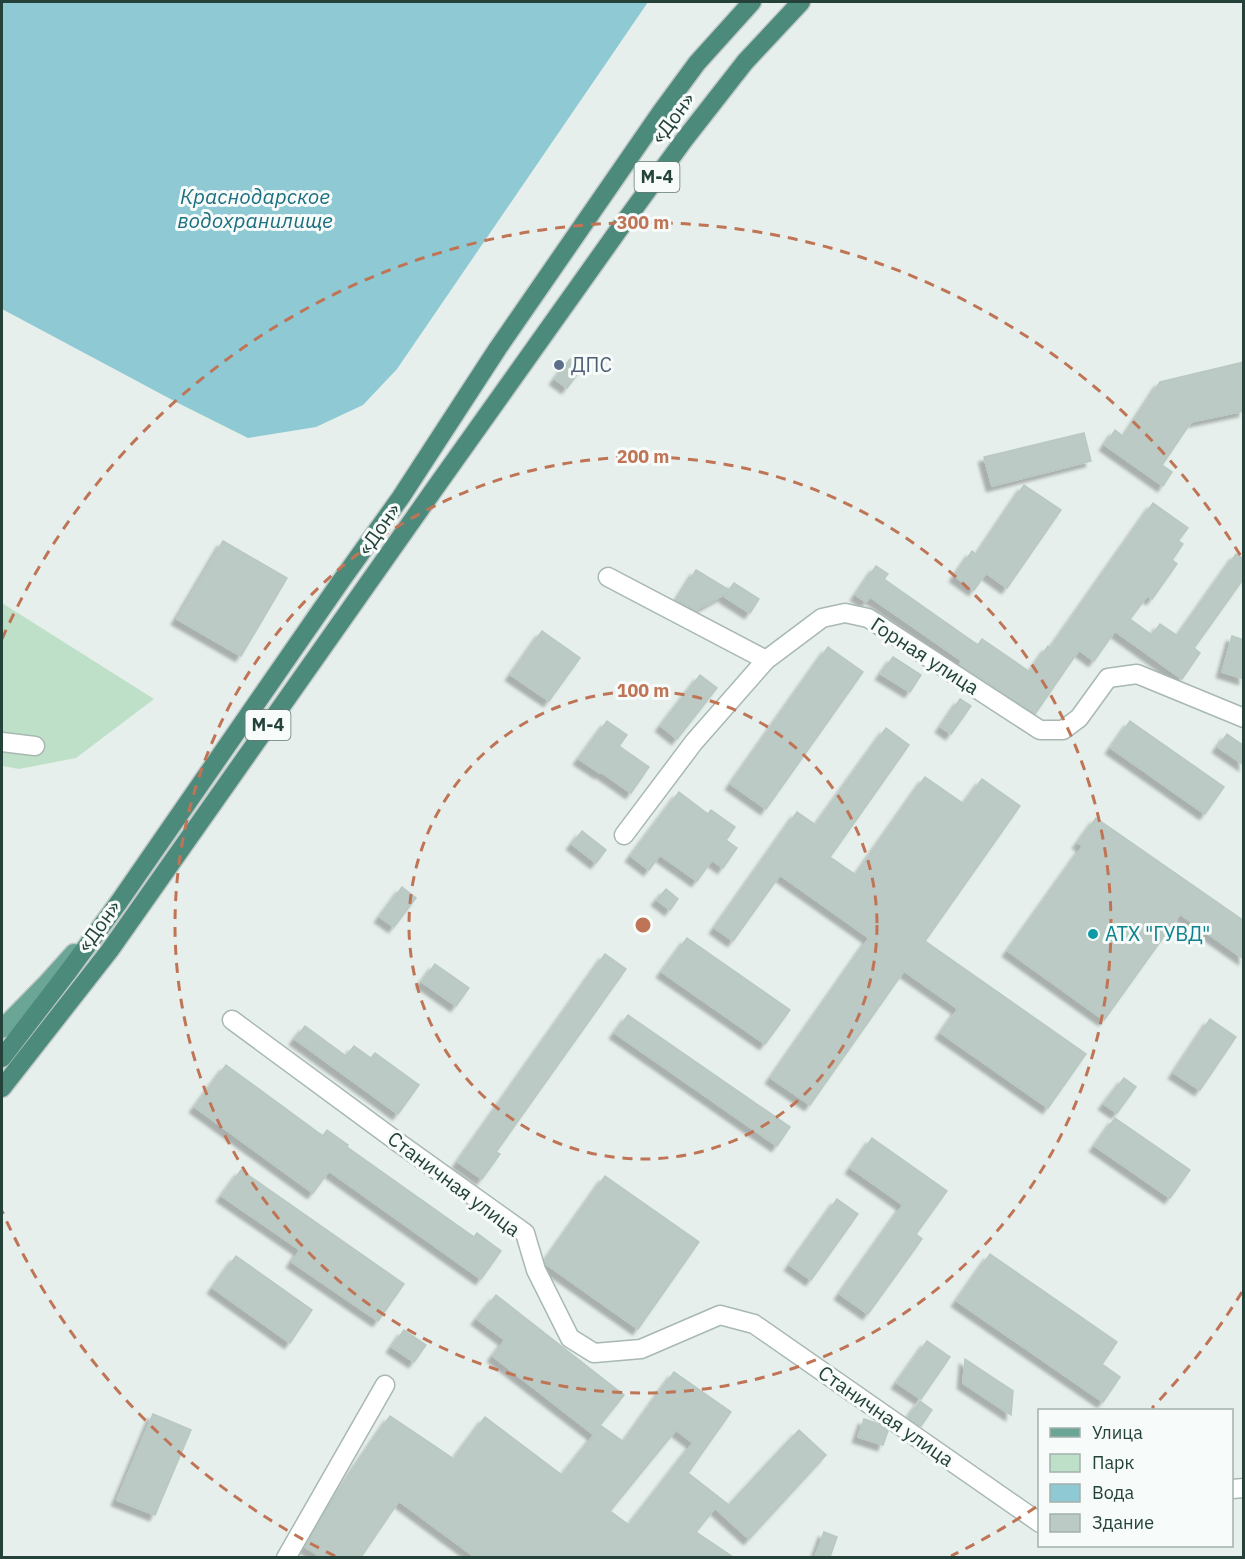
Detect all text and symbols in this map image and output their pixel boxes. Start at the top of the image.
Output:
street label: «Дон» [644,87,701,149]
road number: М-4 [634,162,680,192]
water label: Краснодарское водохранилище [177,182,333,234]
text: 300 m [617,211,669,234]
place label: ДПС [571,351,612,378]
marker: ДПС [552,358,566,372]
text: 200 m [617,445,669,468]
street label: «Дон» [351,497,406,560]
street label: Горная улица [866,610,985,701]
text: 100 m [617,679,669,702]
road number: М-4 [246,710,290,740]
street label: «Дон» [71,894,126,957]
centre of rings [633,915,653,935]
place label: АТХ "ГУВД" [1105,920,1210,947]
marker: АТХ "ГУВД" [1086,927,1100,941]
street label: Станичная улица [382,1125,526,1243]
street label: Станичная улица [813,1359,960,1473]
legend [1038,1409,1233,1547]
text: Улица [1092,1421,1143,1444]
text: Парк [1092,1451,1135,1474]
text: Вода [1092,1481,1135,1504]
text: Здание [1092,1511,1154,1534]

